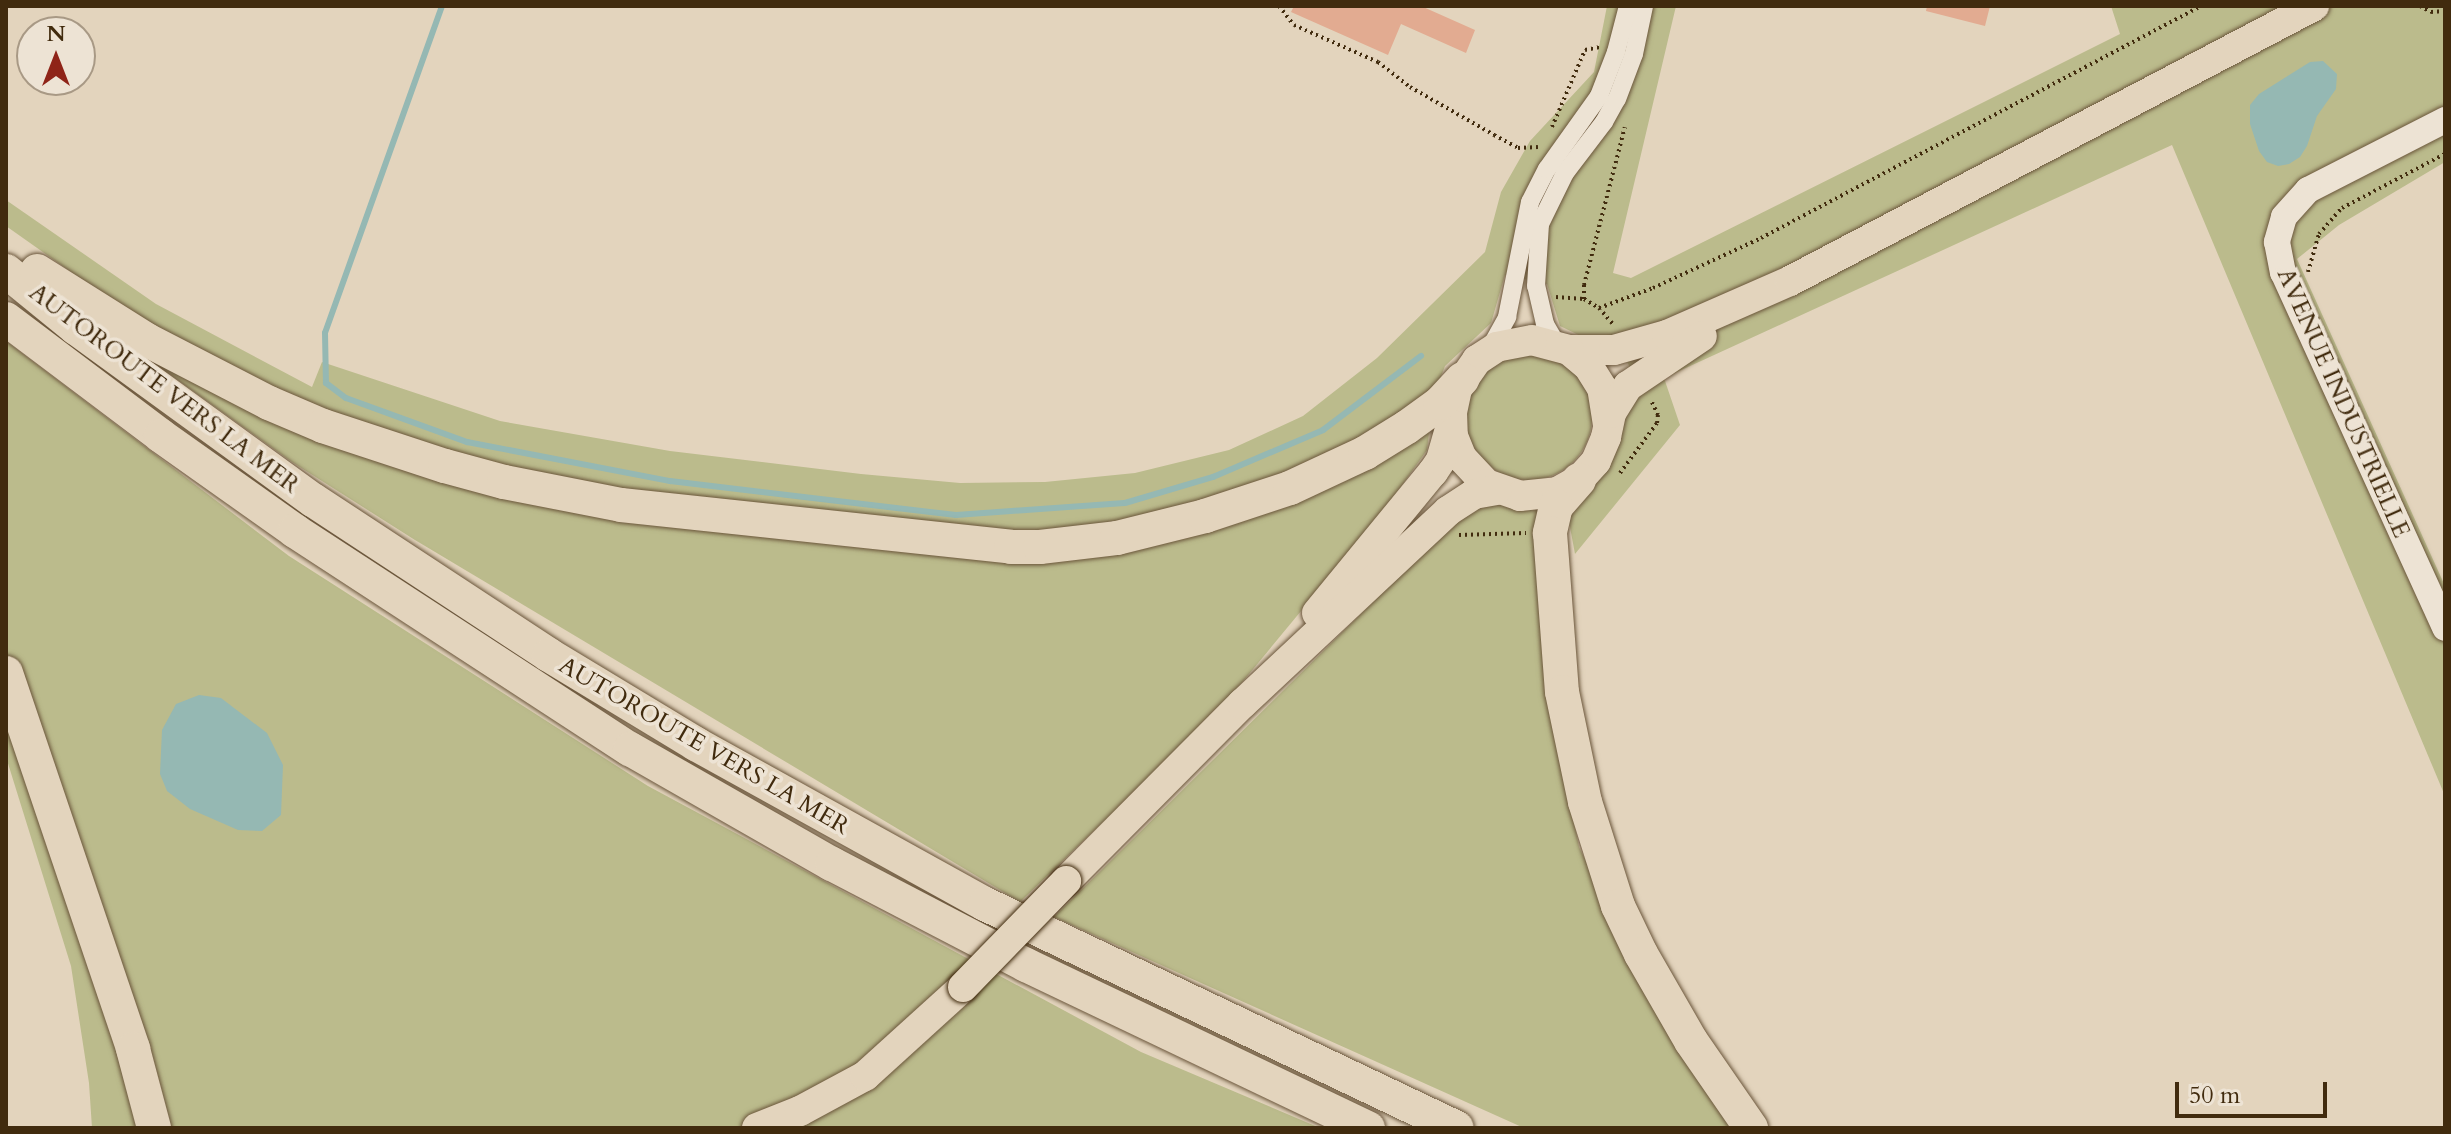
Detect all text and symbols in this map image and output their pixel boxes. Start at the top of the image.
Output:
north arrow [16,16,96,96]
text: N [46,19,66,49]
street label: AVENUE INDUSTRIELLE [2271,264,2415,542]
street label: AUTOROUTE VERS LA MER [23,278,305,500]
street label: AUTOROUTE VERS LA MER [554,651,854,841]
scale bar [2179,1066,2331,1116]
text: 50 m [2189,1079,2240,1112]

